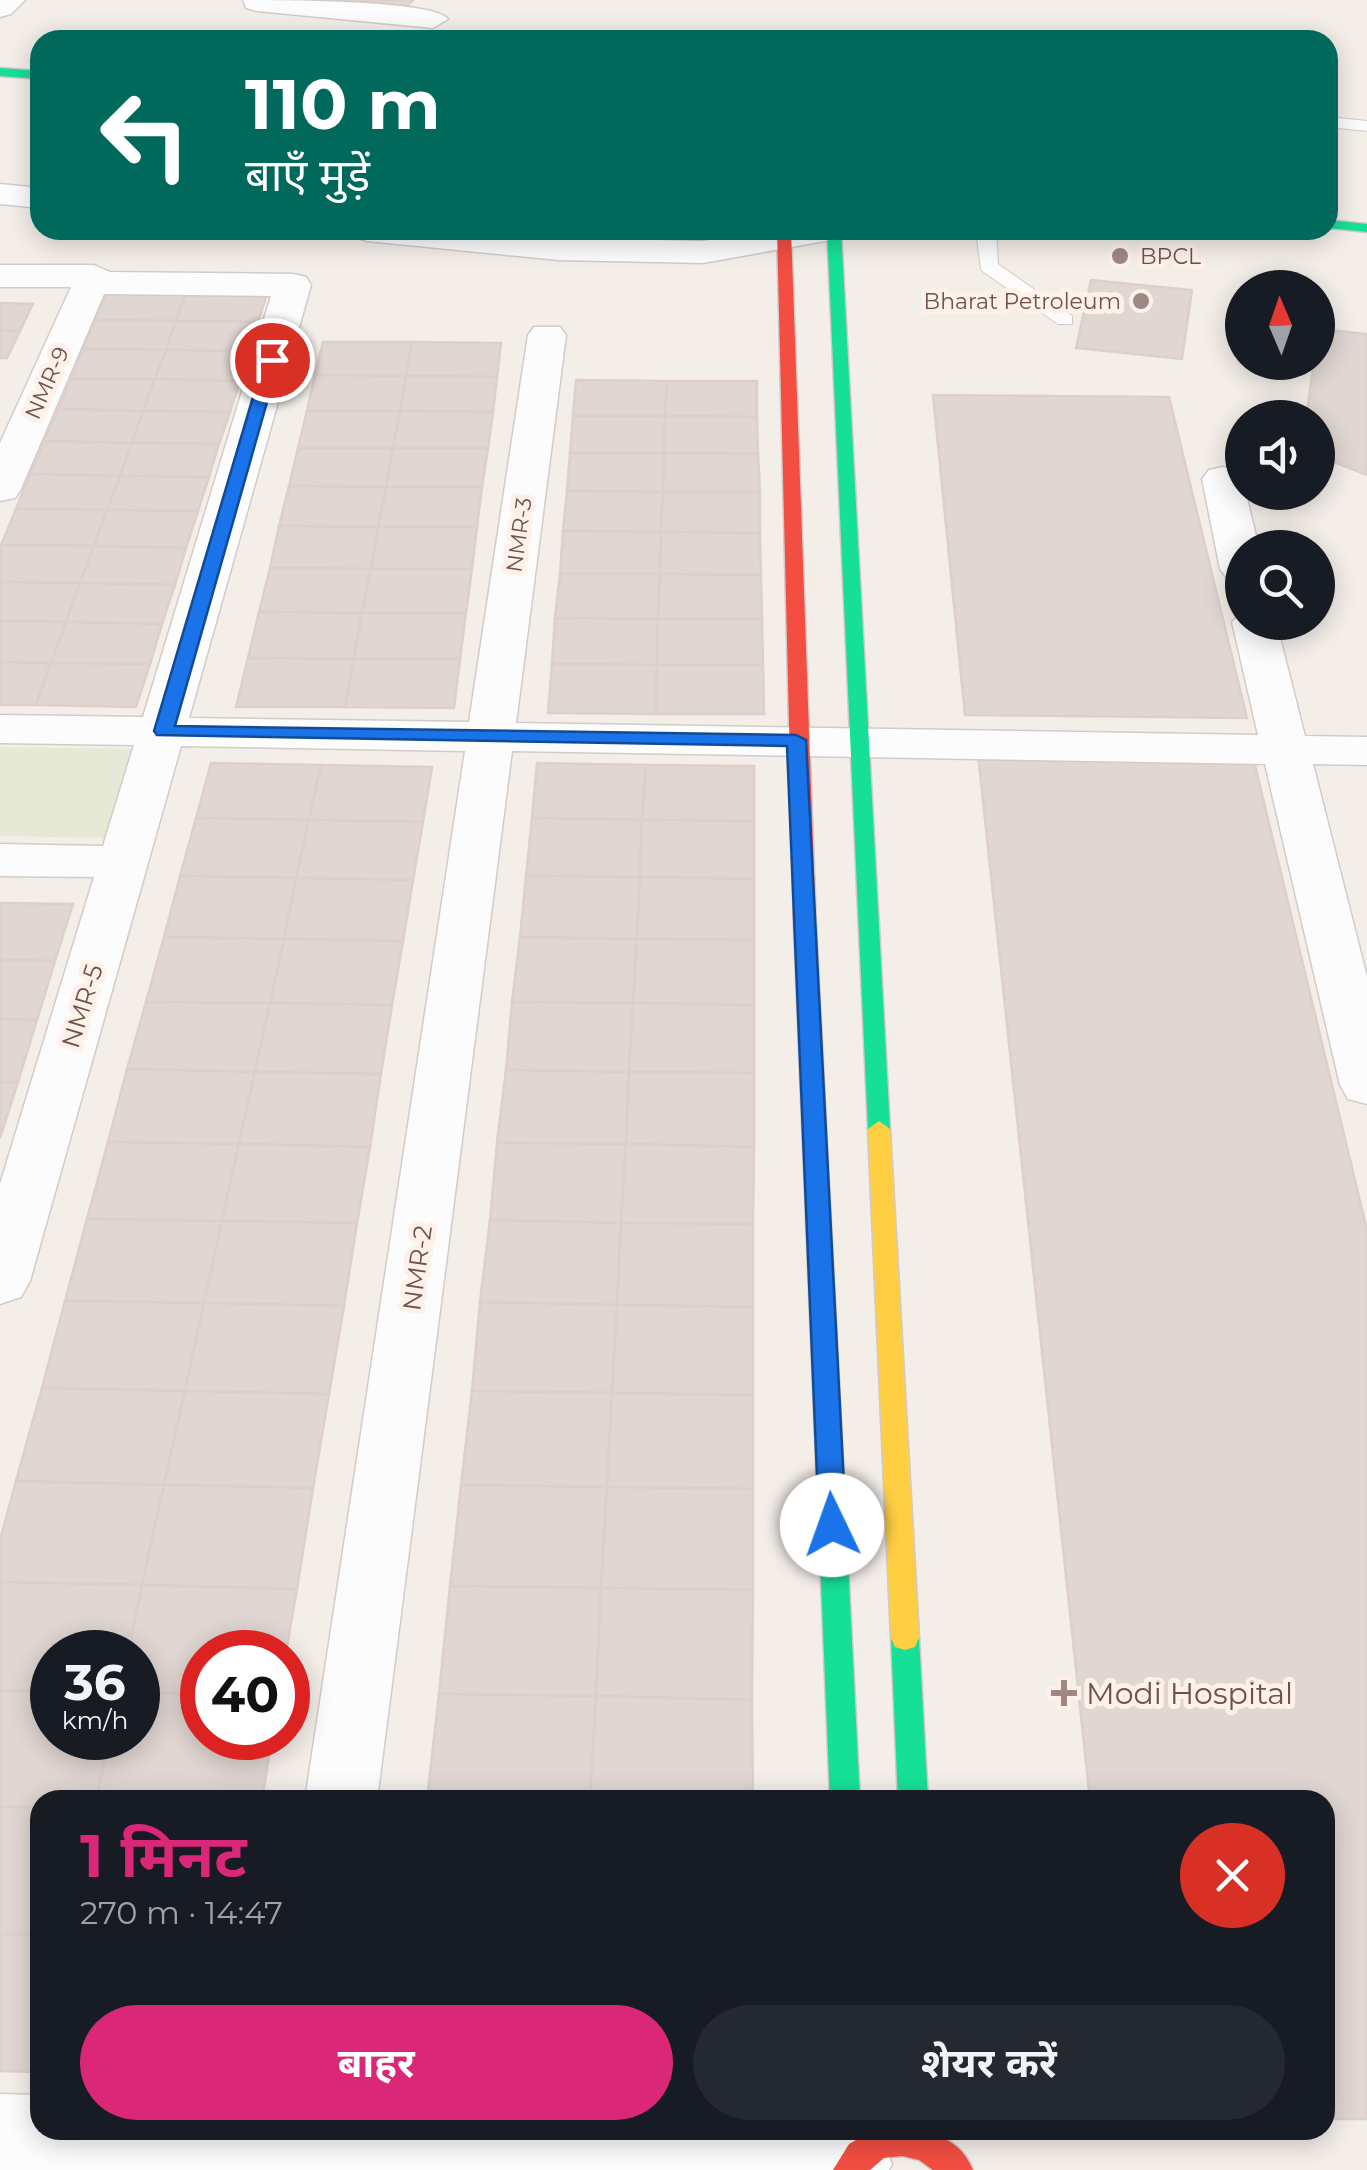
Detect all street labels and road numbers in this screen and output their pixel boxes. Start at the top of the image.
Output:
street label: NMR-9 [19,343,75,423]
street label: NMR-3 [500,496,538,574]
street label: NMR-5 [55,961,109,1051]
street label: NMR-2 [396,1223,438,1313]

